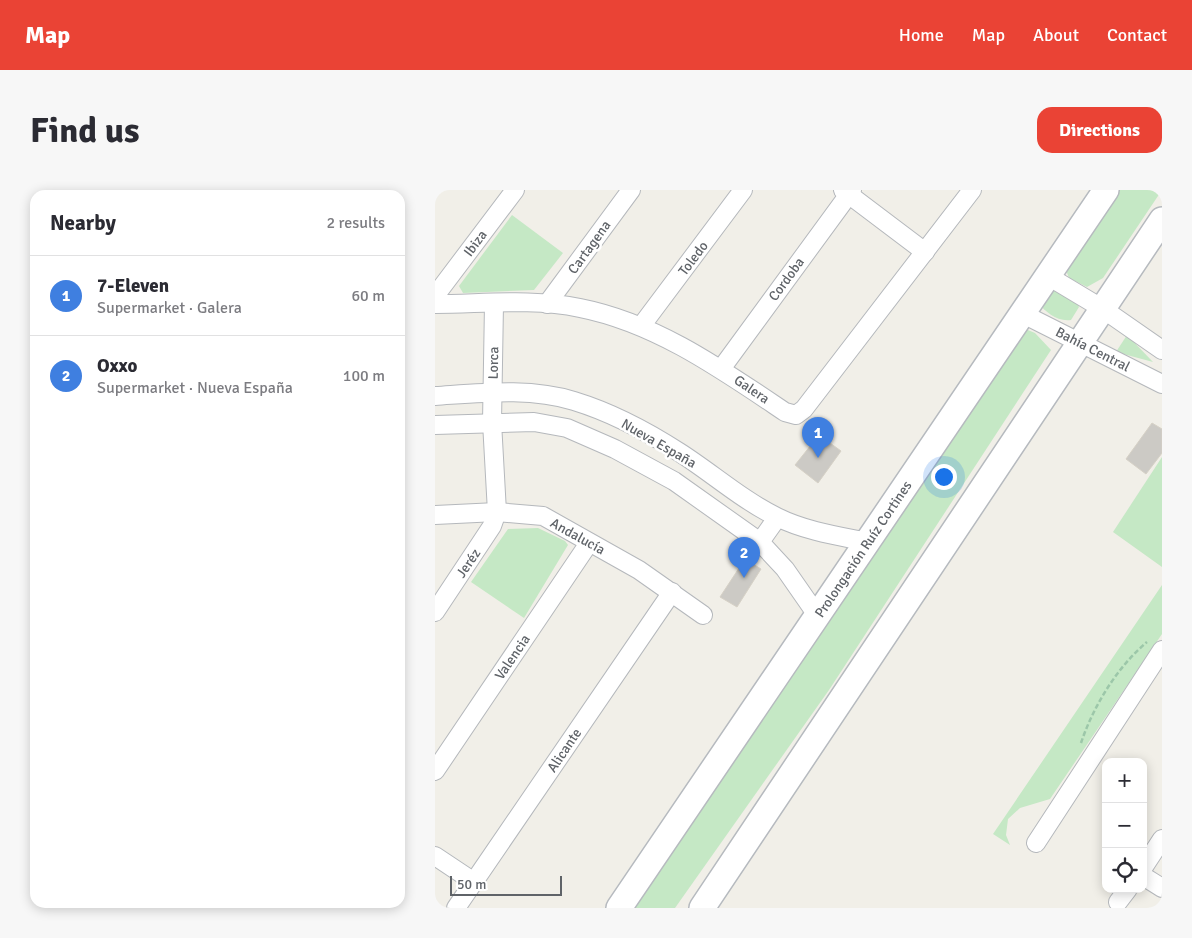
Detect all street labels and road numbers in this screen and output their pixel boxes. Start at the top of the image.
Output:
street label: Cartagena [564,217,614,277]
street label: Ibiza [460,227,491,260]
street label: Toledo [675,238,712,279]
street label: Cordoba [765,254,808,304]
street label: Bahía Central [1053,323,1133,375]
street label: Lorca [485,346,502,380]
street label: Galera [731,371,773,407]
street label: Nueva España [618,415,699,472]
street label: Prolongación Ruíz Cortines [811,478,916,621]
street label: Andalucía [547,514,608,558]
street label: Jeréz [453,545,484,581]
street label: Valencia [491,631,534,683]
street label: Alicante [544,725,585,775]

